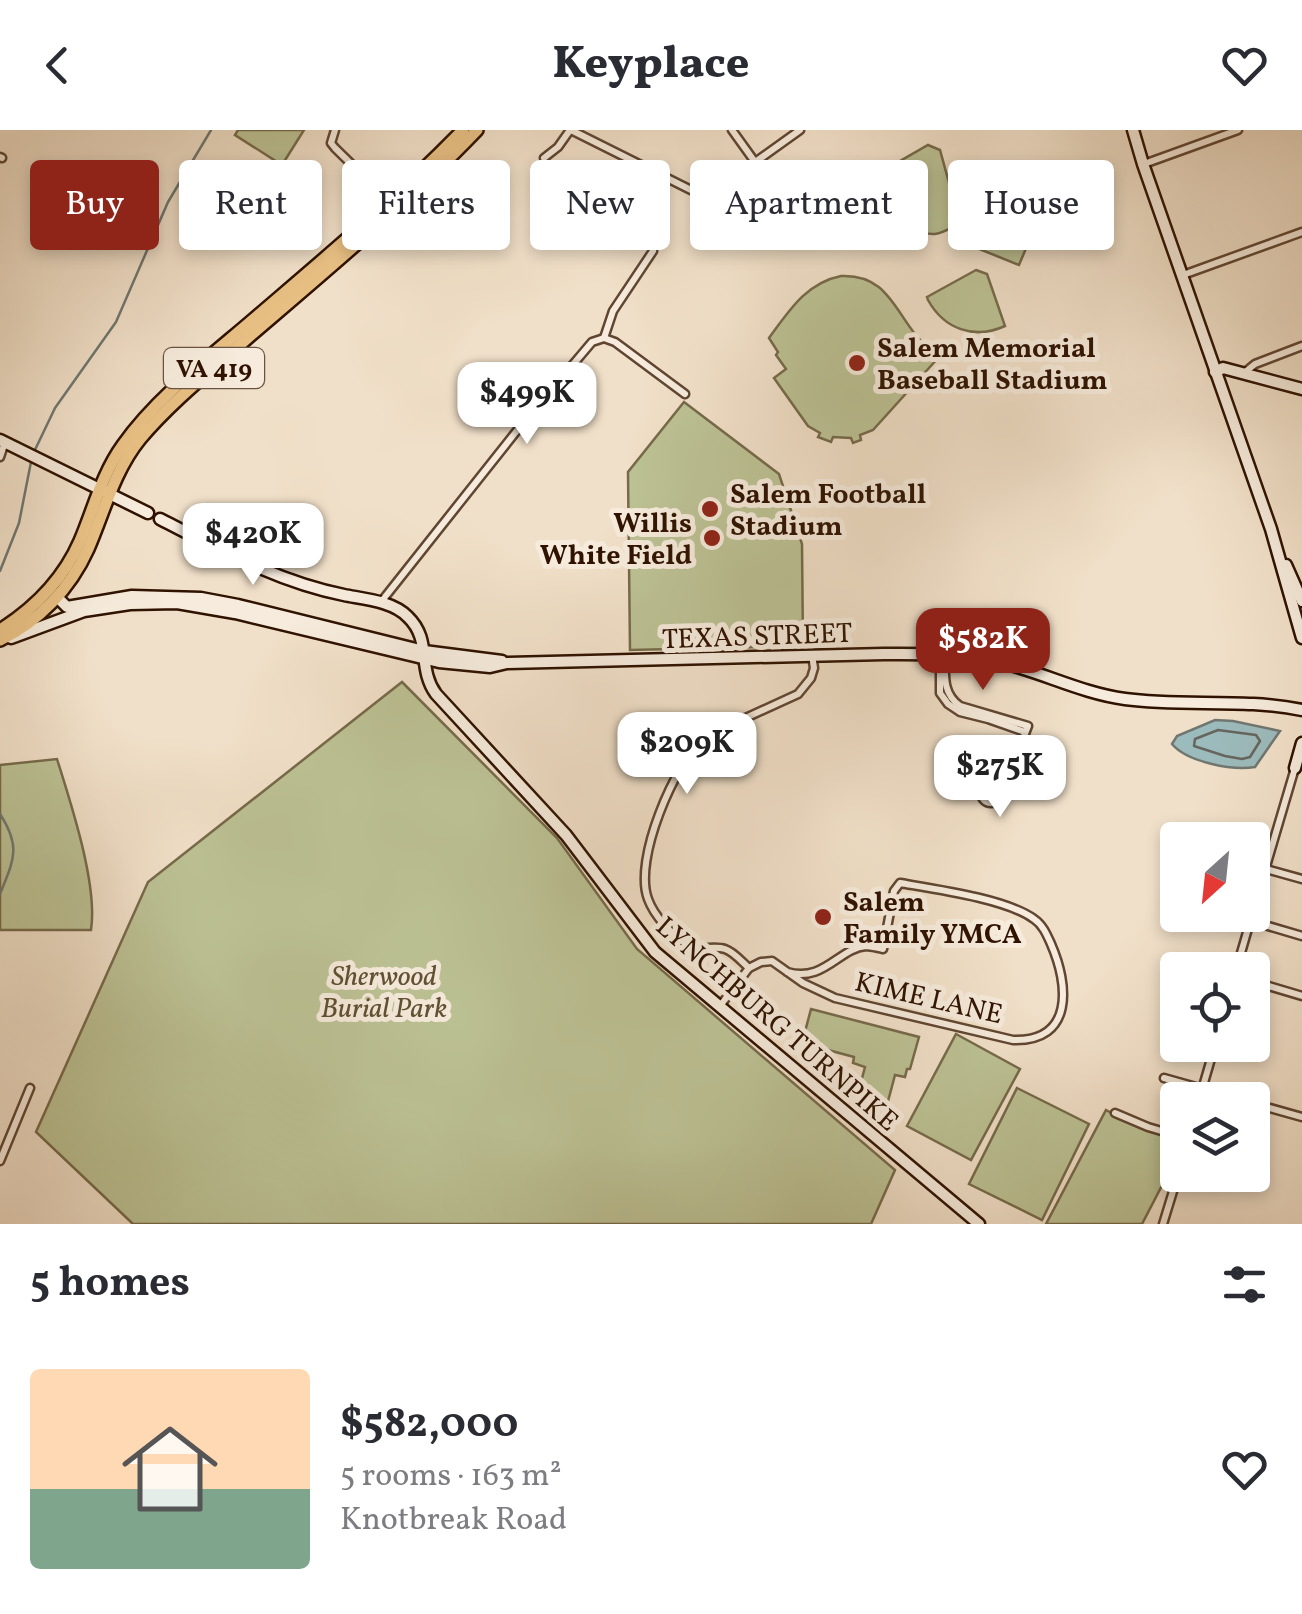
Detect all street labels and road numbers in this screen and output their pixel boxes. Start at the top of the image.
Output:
road number: VA 419 [164,348,264,388]
street label: TEXAS STREET [661,615,853,660]
street label: LYNCHBURG TURNPIKE [646,908,906,1141]
street label: KIME LANE [851,964,1006,1035]

